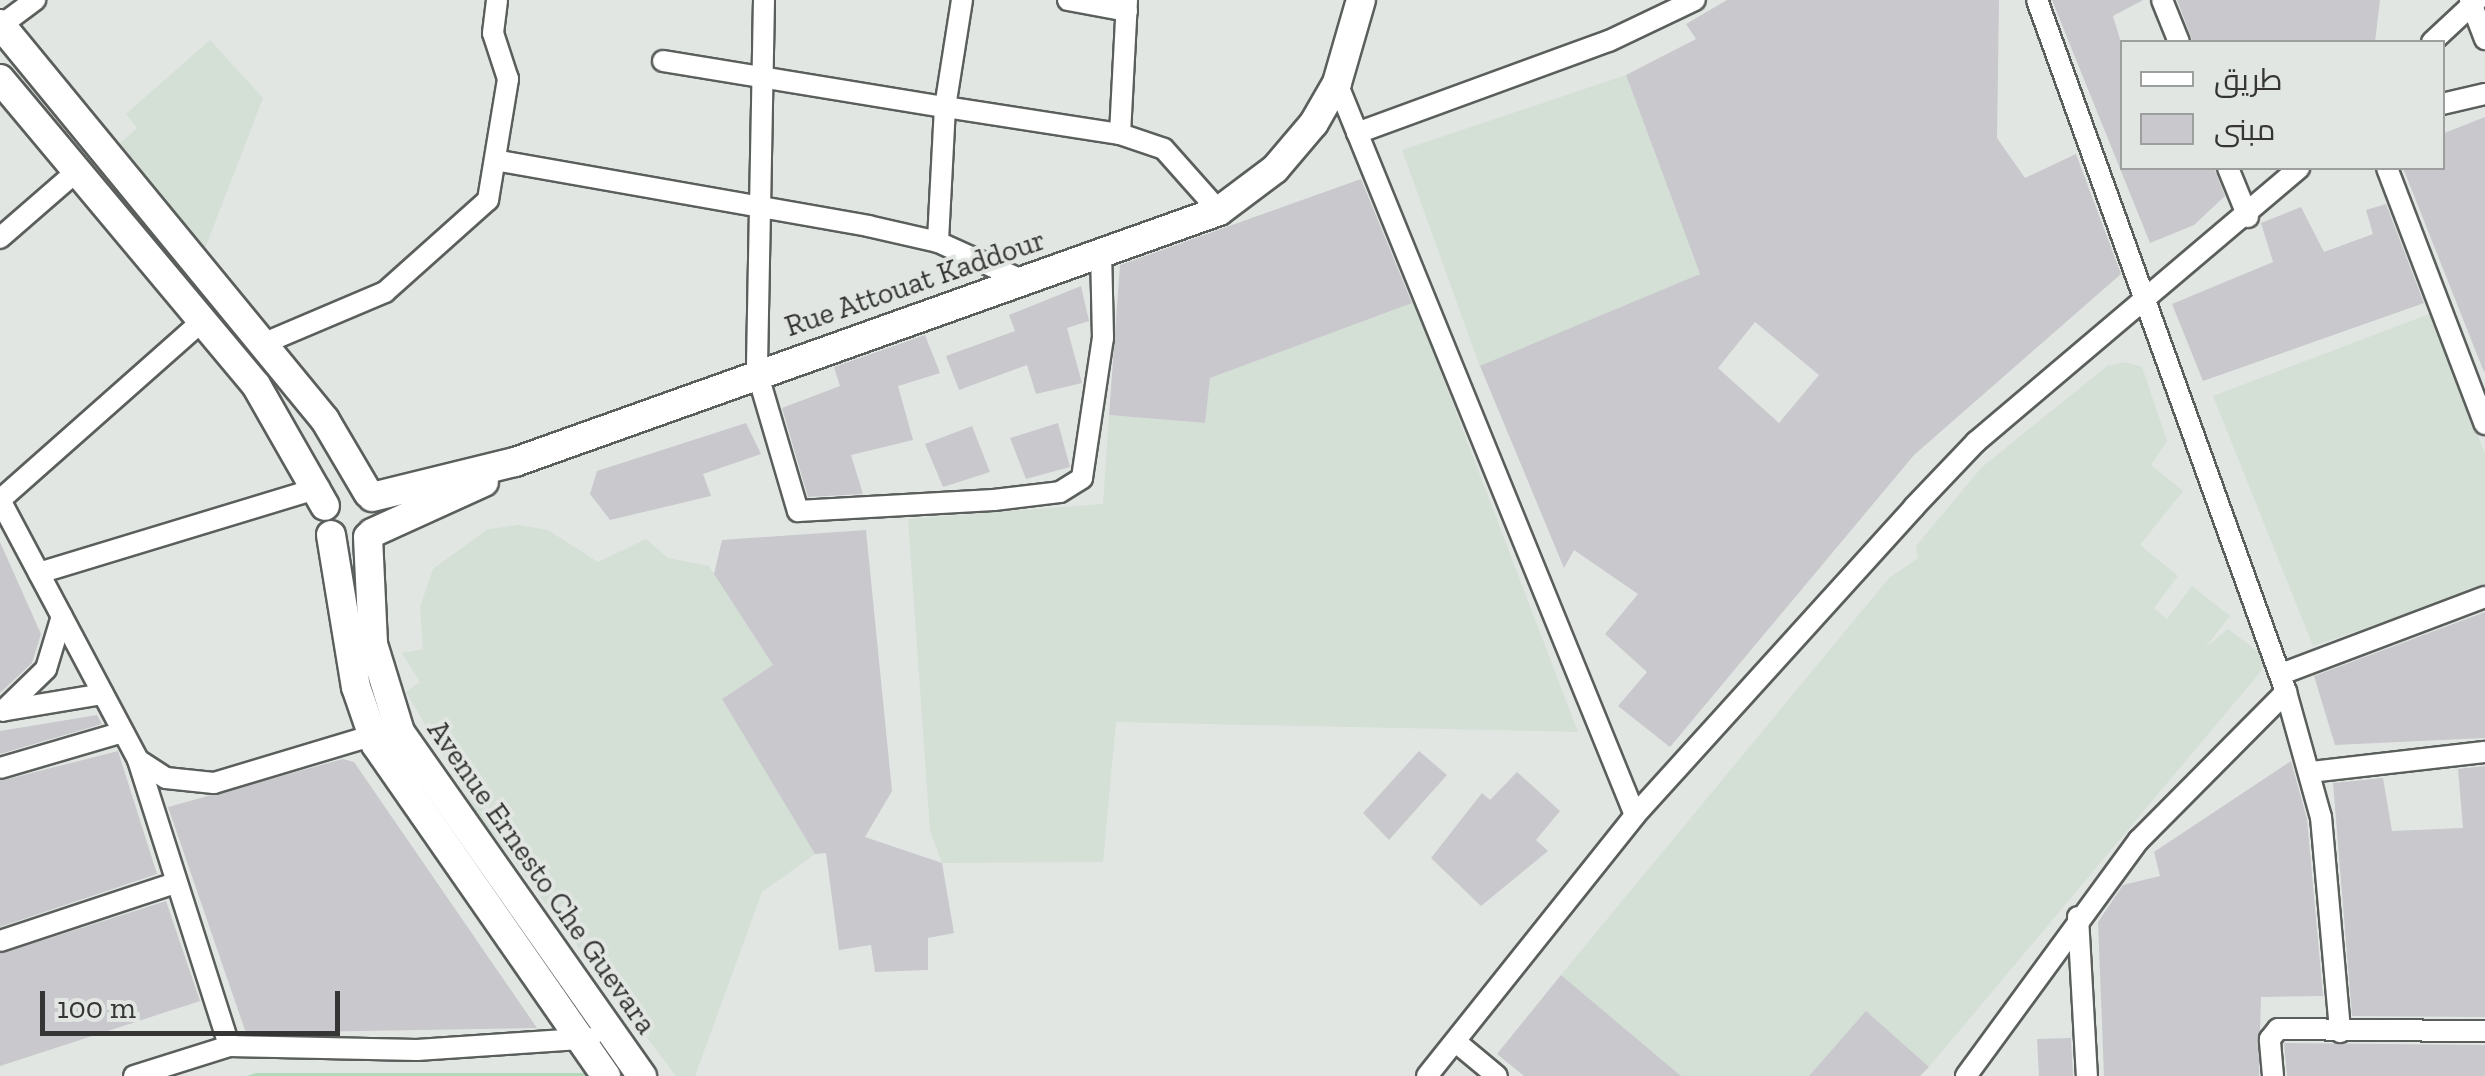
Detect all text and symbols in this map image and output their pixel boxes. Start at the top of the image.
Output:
legend [2120,40,2445,170]
text: طريق [2214,62,2283,98]
text: مبنى [2214,112,2275,148]
street label: Rue Attouat Kaddour [780,221,1050,345]
street label: Avenue Ernesto Che Guevara [420,713,664,1041]
scale bar [45,971,345,1033]
text: 100 m [57,990,136,1026]

